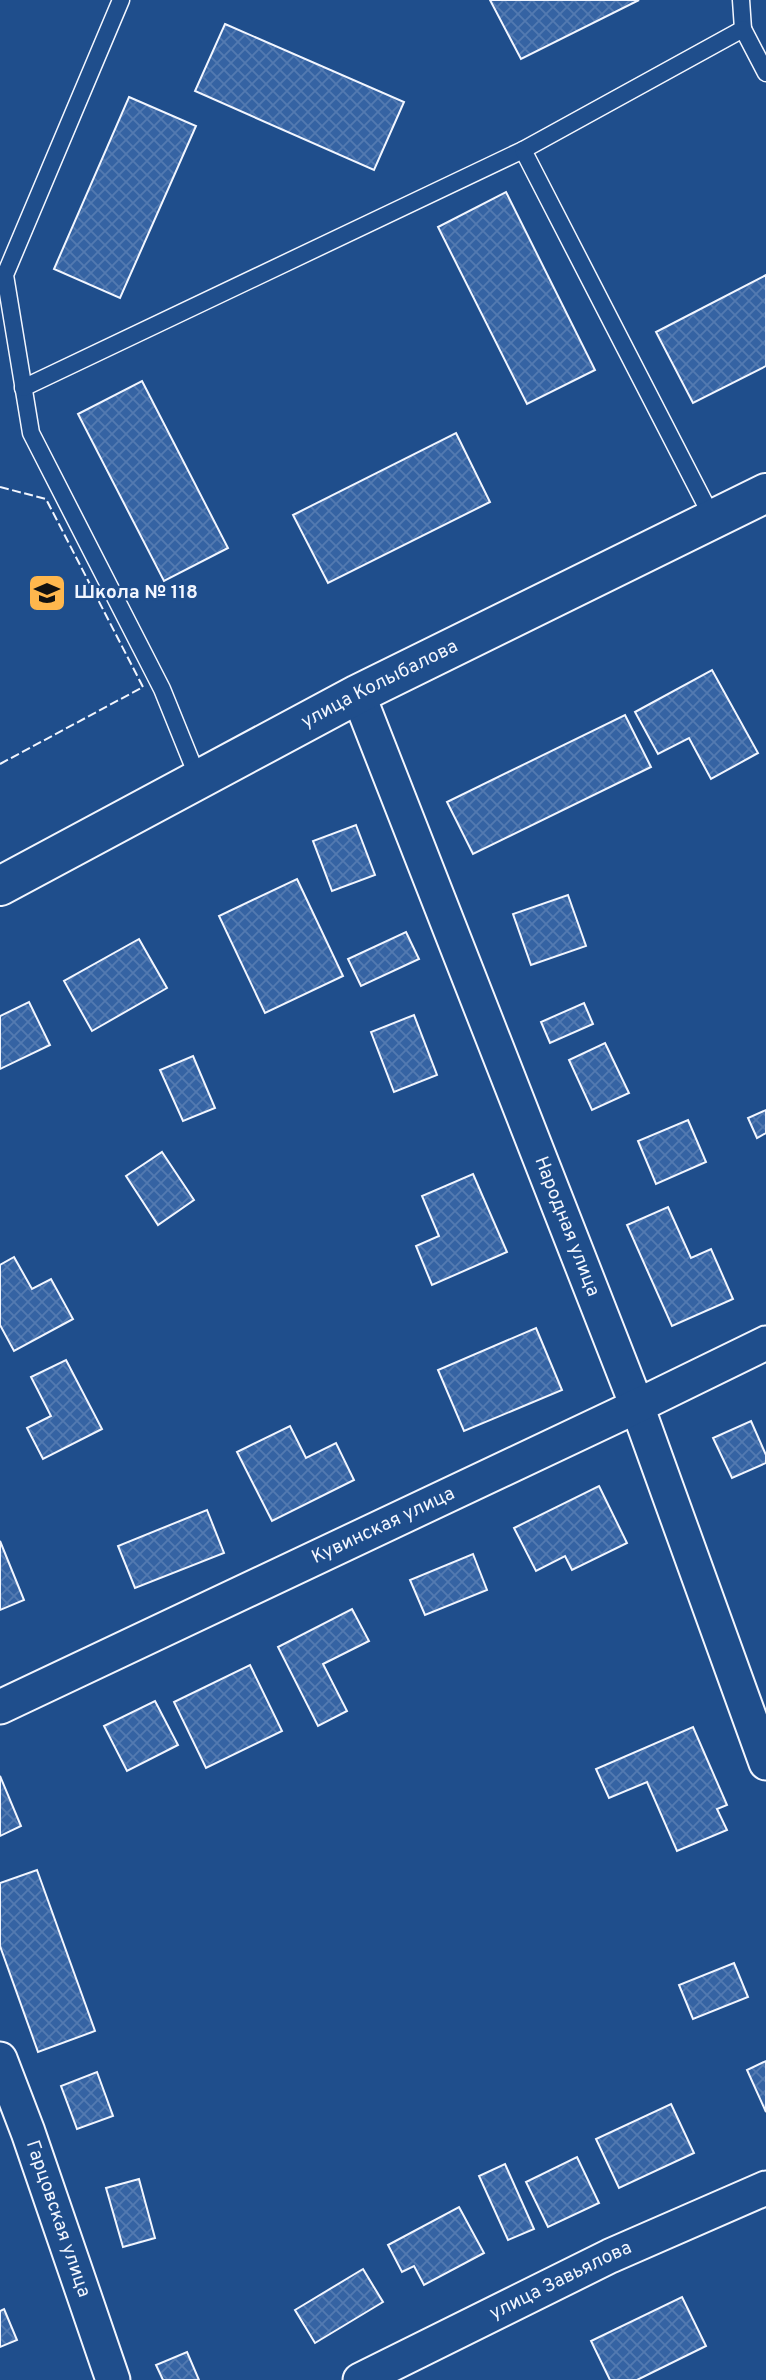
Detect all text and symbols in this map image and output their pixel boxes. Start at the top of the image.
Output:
school or university icon: Школа № 118 [26,572,68,614]
place label: Школа № 118 [74,581,198,605]
street label: улица Колыбалова [297,635,462,734]
street label: Народная улица [528,1153,605,1300]
street label: Кувинская улица [308,1482,459,1570]
street label: Гарцовская улица [20,2137,96,2300]
street label: улица Завьялова [486,2236,636,2326]

